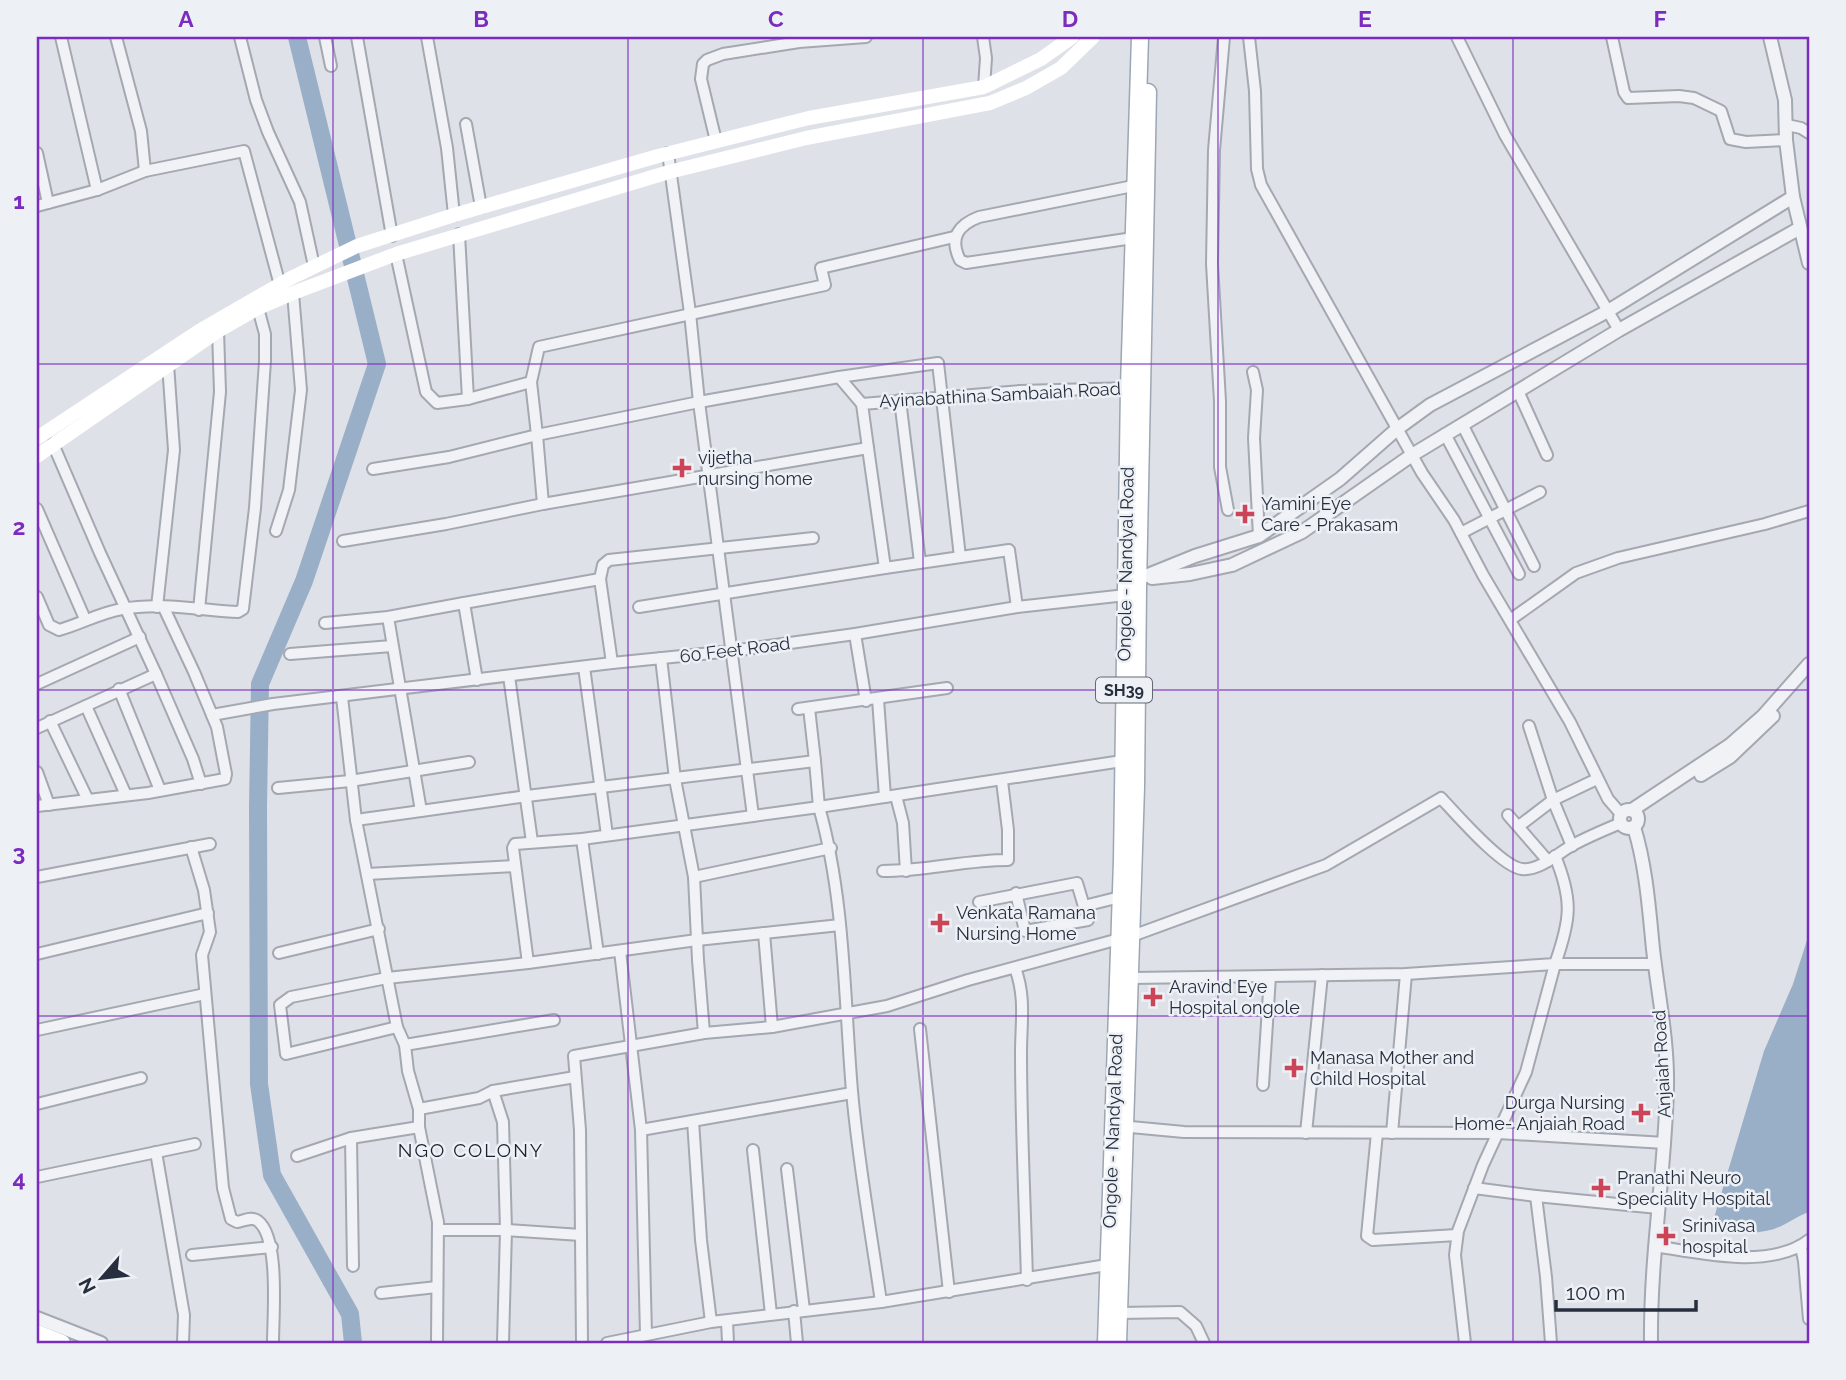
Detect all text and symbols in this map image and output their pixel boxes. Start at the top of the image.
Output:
text: A [178,5,194,32]
text: B [473,5,489,32]
text: C [768,5,784,32]
text: D [1062,5,1078,32]
text: E [1358,5,1372,32]
text: F [1653,5,1667,32]
text: 1 [13,187,25,214]
street label: Ayinabathina Sambaiah Road [879,378,1121,411]
place label: vijetha nursing home [698,447,813,489]
marker: vijetha nursing home [672,458,692,478]
street label: Ongole - Nandyal Road [1113,466,1138,662]
place label: Yamini Eye Care - Prakasam [1261,493,1398,535]
marker: Yamini Eye Care - Prakasam [1235,504,1255,524]
text: 2 [13,513,25,540]
street label: 60 Feet Road [678,632,791,667]
road number: SH39 [1096,678,1152,702]
text: 3 [13,839,25,866]
place label: Venkata Ramana Nursing Home [956,902,1096,944]
marker: Venkata Ramana Nursing Home [930,913,950,933]
place label: Aravind Eye Hospital ongole [1169,976,1300,1018]
marker: Aravind Eye Hospital ongole [1143,987,1163,1007]
street label: Anjaiah Road [1648,1009,1675,1119]
street label: Ongole - Nandyal Road [1099,1033,1126,1229]
place label: Manasa Mother and Child Hospital [1310,1047,1474,1089]
marker: Manasa Mother and Child Hospital [1284,1058,1304,1078]
place label: Durga Nursing Home- Anjaiah Road [1454,1092,1625,1134]
marker: Durga Nursing Home- Anjaiah Road [1631,1103,1651,1123]
district label: NGO COLONY [398,1139,544,1161]
text: 4 [12,1165,26,1192]
place label: Pranathi Neuro Speciality Hospital [1617,1167,1770,1209]
marker: Pranathi Neuro Speciality Hospital [1591,1178,1611,1198]
place label: Srinivasa hospital [1682,1215,1755,1257]
marker: Srinivasa hospital [1656,1226,1676,1246]
north arrow [66,1244,136,1314]
scale bar [1556,1268,1696,1312]
text: N [74,1274,100,1298]
text: 100 m [1566,1280,1625,1305]

